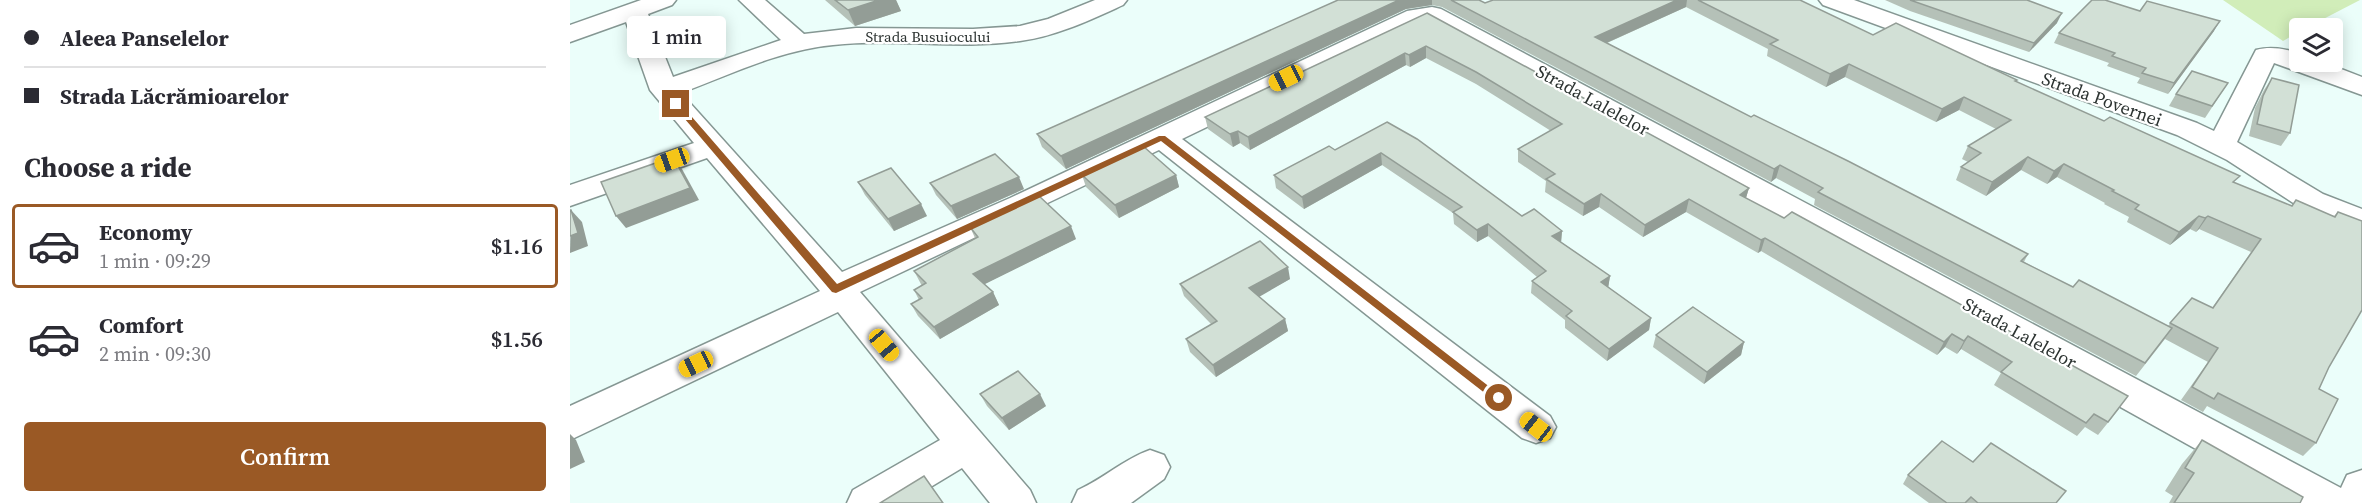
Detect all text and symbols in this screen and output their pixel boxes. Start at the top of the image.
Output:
callout: 1 min [627,17,726,59]
map controls [2289,18,2343,72]
button: layers [2289,18,2343,72]
text: Aleea Panselelor [60,23,229,53]
text: 1 min [651,23,702,51]
street label: Strada Busuiocului [865,26,991,47]
street label: Strada Lalelelor [1532,58,1655,142]
car [1266,62,1306,94]
street label: Strada Povernei [2039,66,2165,132]
text: Strada Lăcrămioarelor [60,81,289,111]
route end [662,90,689,117]
car [652,145,692,175]
text: Choose a ride [24,149,192,186]
text: Economy [99,217,193,247]
icon: car [27,219,81,273]
text: $1.16 [491,231,543,261]
text: 1 min · 09:29 [99,247,211,275]
street label: Strada Lalelelor [1959,291,2082,375]
text: Comfort [99,310,183,340]
icon: car [27,312,81,366]
text: $1.56 [491,324,543,354]
car [866,325,902,365]
text: 2 min · 09:30 [99,340,211,368]
car [676,348,716,380]
route start [1485,384,1512,411]
car [1516,409,1556,445]
button: Confirm [24,422,546,491]

